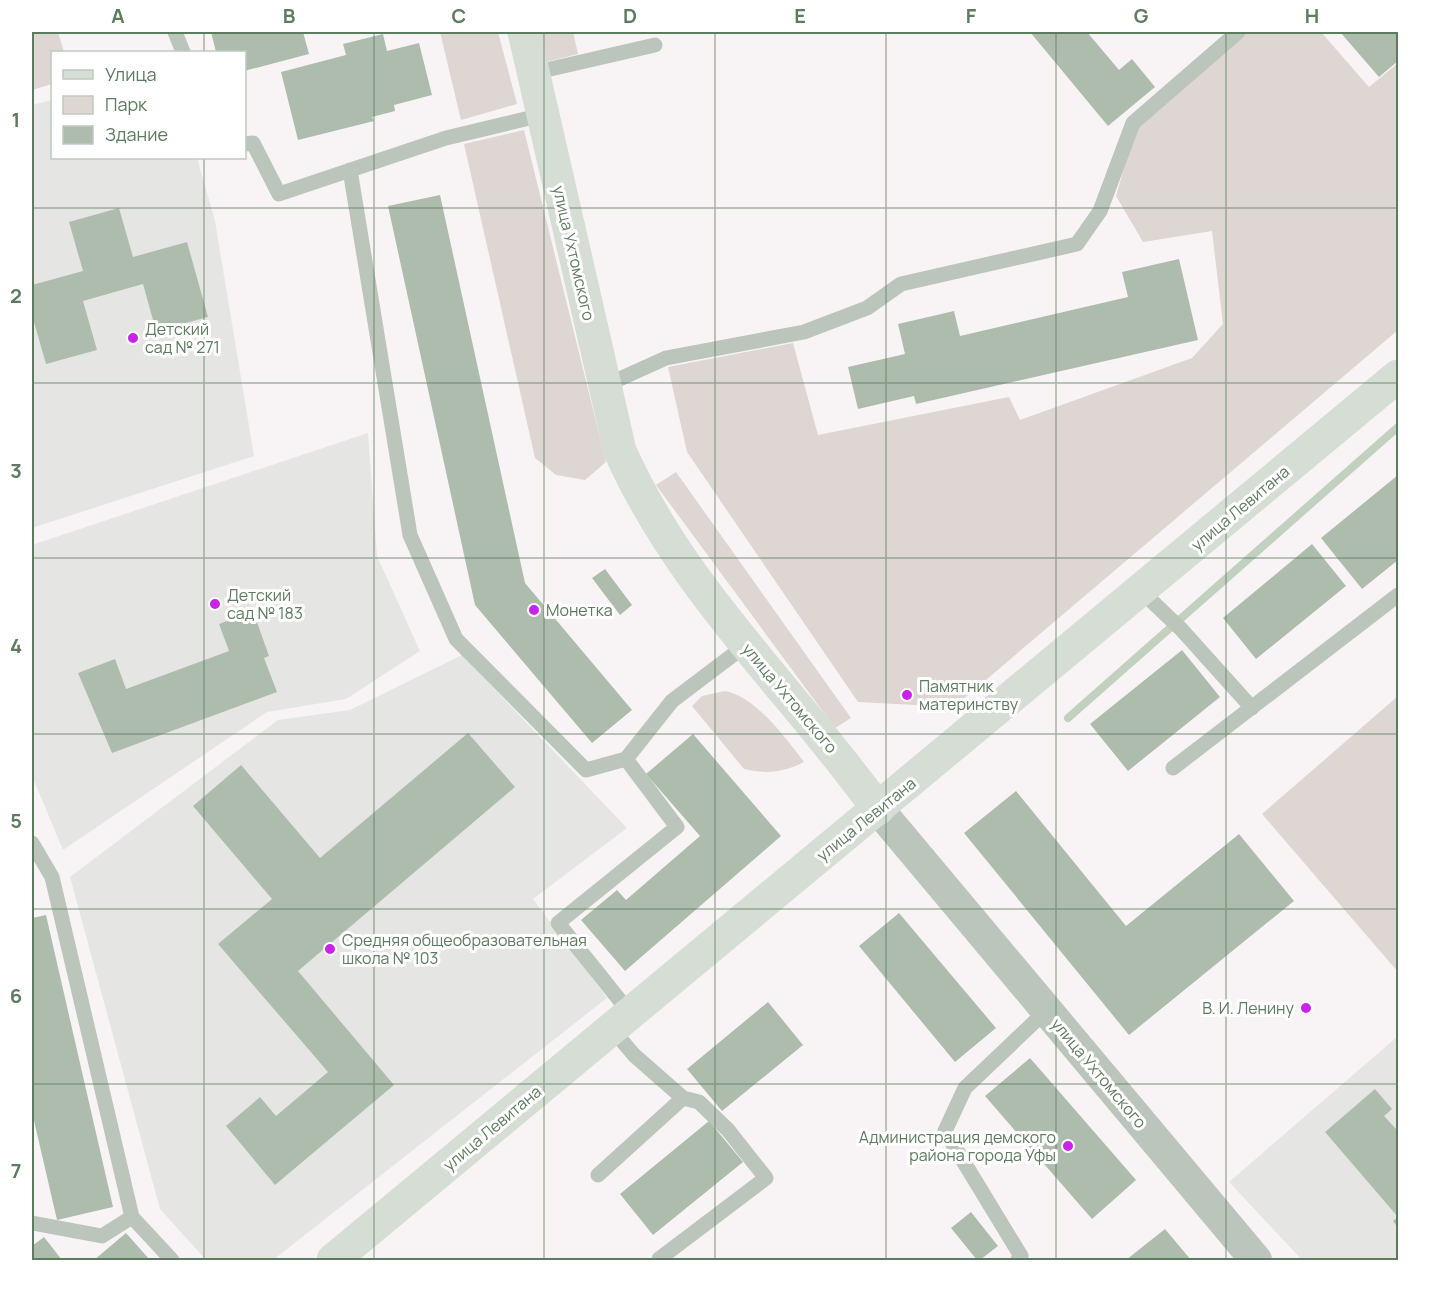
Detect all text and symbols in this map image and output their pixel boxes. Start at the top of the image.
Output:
text: A [111,2,125,29]
text: B [283,2,296,29]
text: C [452,2,466,29]
text: D [623,2,637,29]
text: E [794,2,806,29]
text: F [966,2,977,29]
text: G [1134,2,1149,29]
text: H [1305,2,1319,29]
legend [51,51,246,159]
text: Улица [105,62,157,86]
text: Парк [105,92,148,116]
text: 1 [12,106,20,133]
text: Здание [105,122,168,146]
street label: улица Ухтомского [548,183,600,323]
text: 2 [10,282,22,309]
place label: Детский сад № 271 [145,318,220,358]
marker: Детский сад № 271 [126,331,140,345]
text: 3 [10,457,22,484]
street label: улица Левитана [1186,460,1294,556]
place label: Детский сад № 183 [227,584,303,624]
marker: Детский сад № 183 [208,597,222,611]
place label: Монетка [546,599,613,621]
marker: Монетка [527,603,541,617]
text: 4 [10,632,22,659]
street label: улица Ухтомского [737,638,843,758]
place label: Памятник материнству [919,675,1019,715]
marker: Памятник материнству [900,688,914,702]
street label: улица Левитана [812,772,920,866]
text: 5 [10,807,22,834]
place label: Средняя общеобразовательная школа № 103 [342,929,587,969]
marker: Средняя общеобразовательная школа № 103 [323,942,337,956]
text: 6 [10,982,22,1009]
place label: В. И. Ленину [1202,997,1295,1019]
marker: В. И. Ленину [1299,1001,1313,1015]
street label: улица Ухтомского [1046,1013,1152,1133]
street label: улица Левитана [438,1080,546,1176]
place label: Администрация демского района города Уфы [859,1126,1056,1166]
marker: Администрация демского района города Уфы [1061,1139,1075,1153]
text: 7 [11,1157,21,1184]

